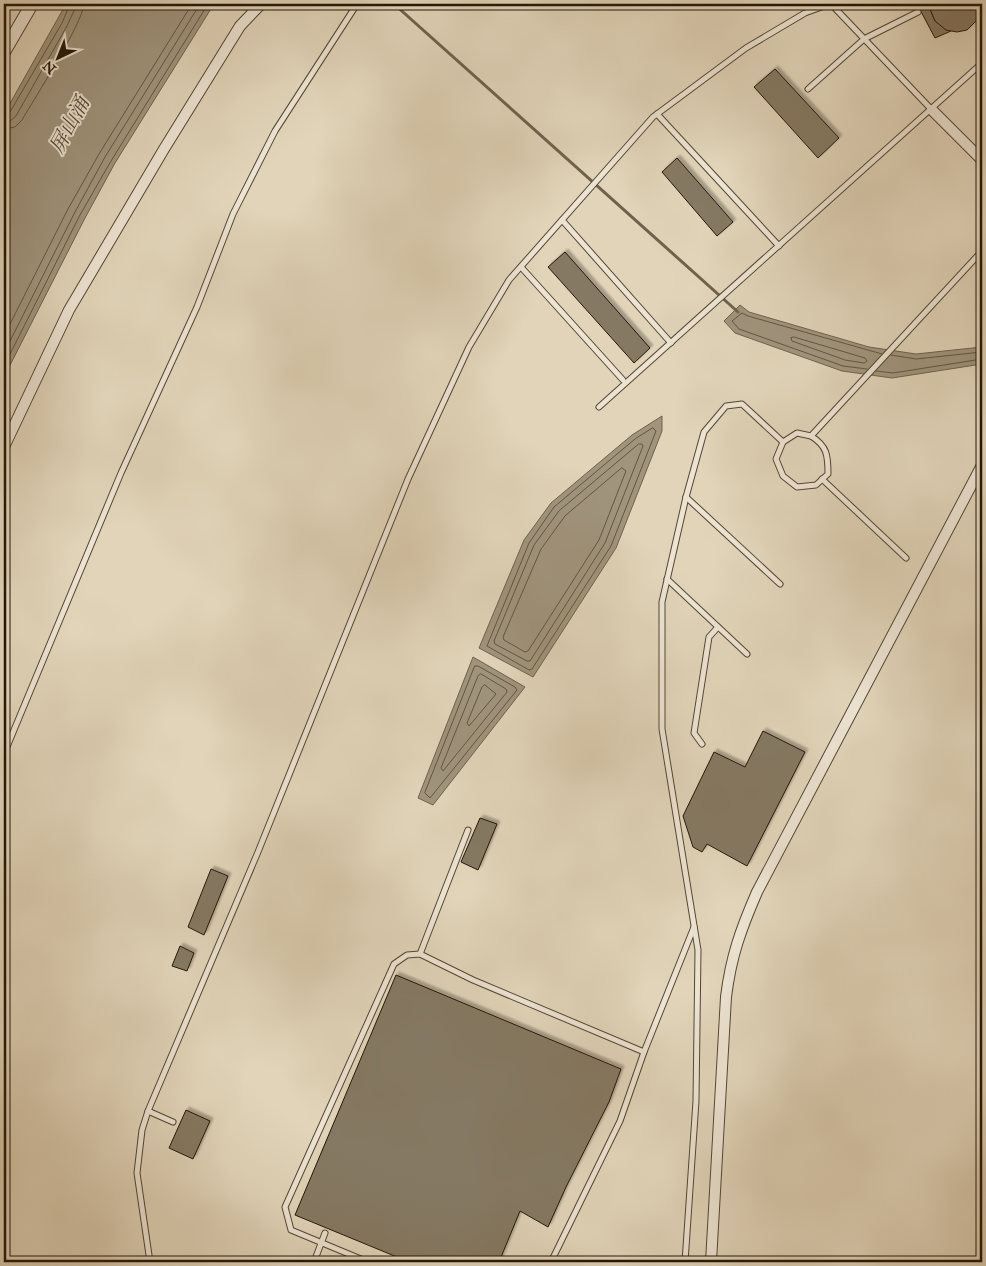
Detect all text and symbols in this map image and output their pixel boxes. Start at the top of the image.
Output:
north arrow [32,32,82,82]
text: N [39,57,60,77]
water label: 屏山涌 [44,91,95,157]

